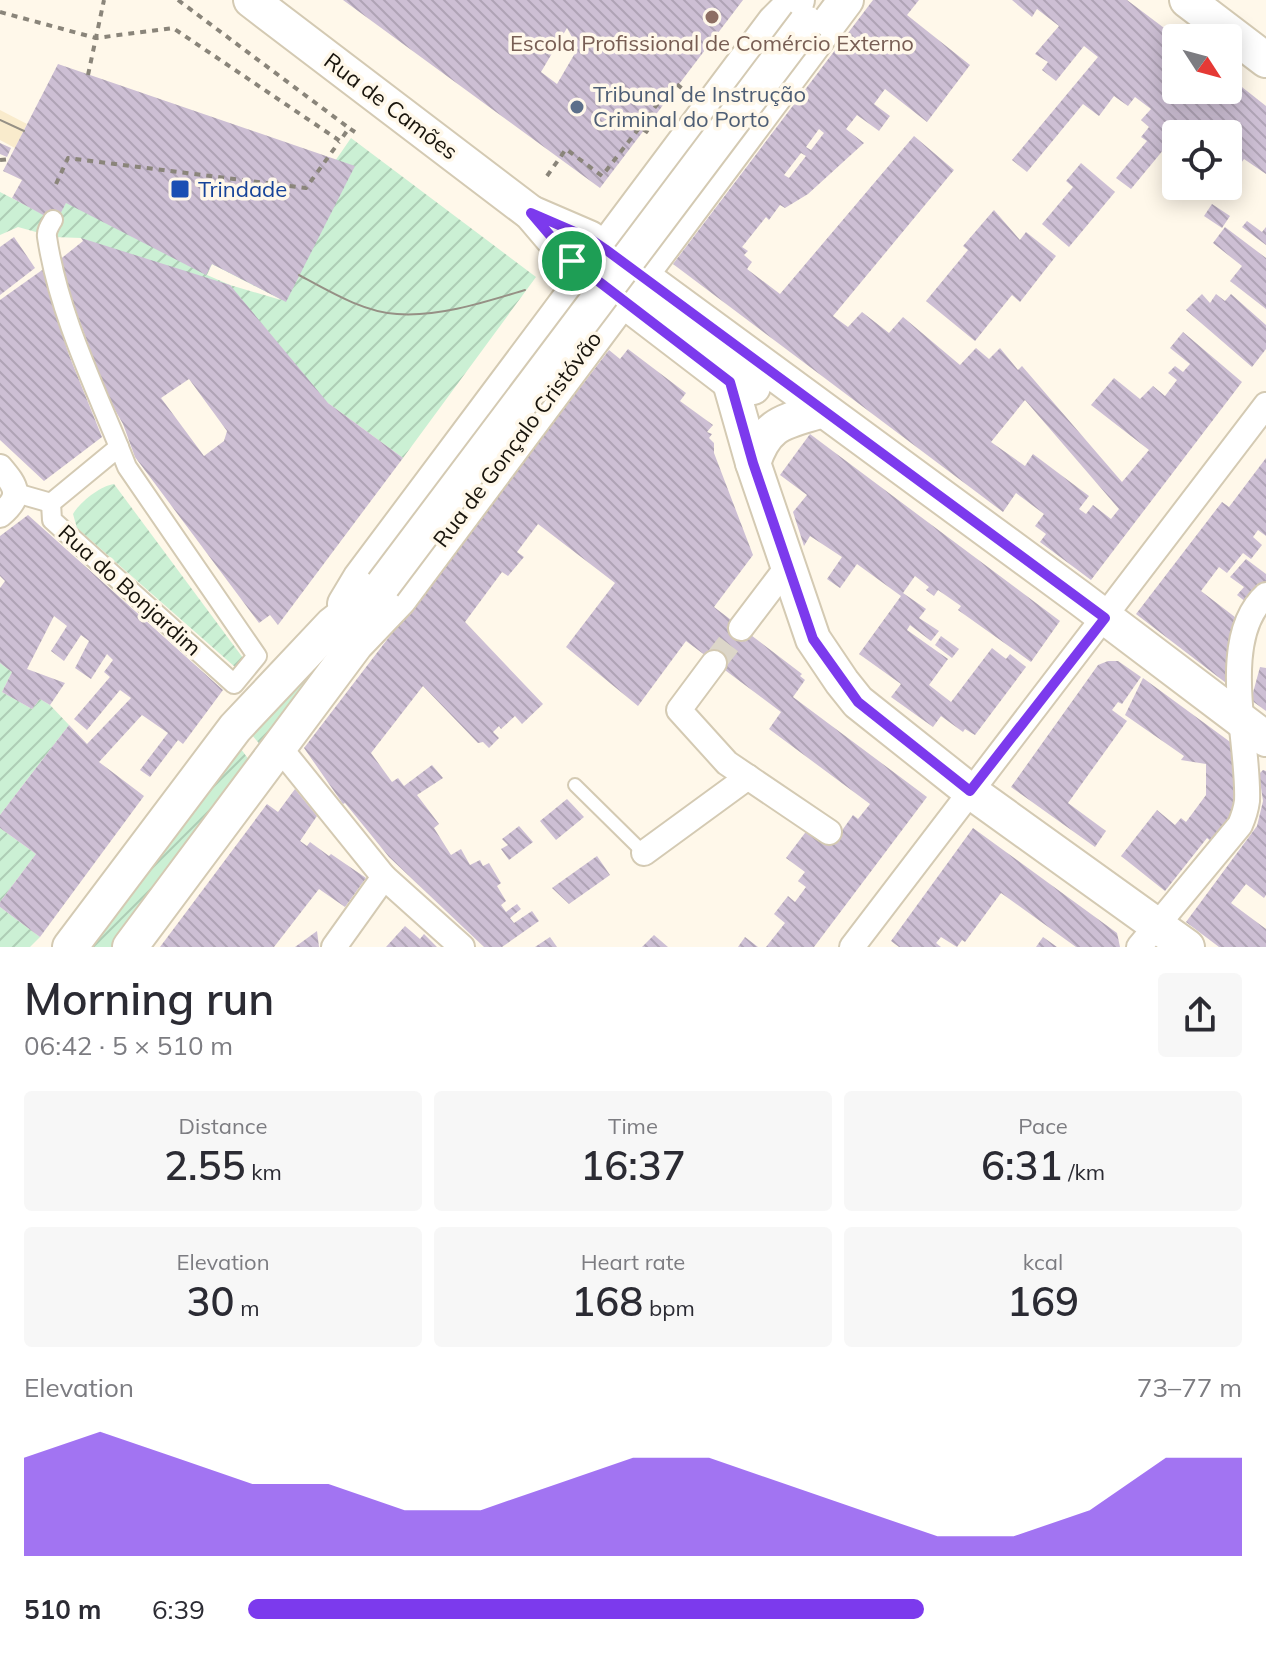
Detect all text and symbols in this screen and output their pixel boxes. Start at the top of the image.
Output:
marker: Escola Profissional de Comércio Externo [703,8,721,26]
north arrow [1162,24,1242,104]
map controls [1162,24,1242,200]
place label: Escola Profissional de Comércio Externo [510,29,914,57]
street label: Rua de Camões [319,47,463,165]
place label: Tribunal de Instrução Criminal do Porto [593,80,806,133]
marker: Tribunal de Instrução Criminal do Porto [568,98,586,116]
button: locate [1162,120,1242,200]
place label: Trindade [198,175,287,203]
marker: Trindade [169,178,191,200]
pin [538,227,606,295]
icon: arrive [550,239,594,283]
street label: Rua de Gonçalo Cristóvão [427,325,607,553]
street label: Rua do Bonjardim [53,518,207,662]
text: Morning run [24,971,274,1026]
button: share [1158,973,1242,1057]
text: 06:42 · 5 × 510 m [24,1029,233,1062]
text: Distance [179,1112,267,1140]
text: Time [608,1112,658,1140]
text: Pace [1018,1112,1068,1140]
text: 2.55 [164,1140,246,1190]
text: 16:37 [580,1140,686,1190]
text: 6:31 [981,1140,1062,1190]
text: km [246,1158,282,1186]
text: /km [1062,1158,1105,1186]
text: Elevation [176,1248,270,1276]
text: Heart rate [581,1248,685,1276]
text: kcal [1023,1248,1063,1276]
text: 30 [186,1276,234,1326]
text: 168 [571,1276,643,1326]
text: 169 [1007,1276,1079,1326]
text: m [234,1294,260,1322]
text: bpm [643,1294,695,1322]
text: Elevation [24,1371,134,1404]
text: 73–77 m [1137,1371,1242,1404]
text: 510 m [24,1593,101,1626]
text: 6:39 [152,1593,205,1626]

